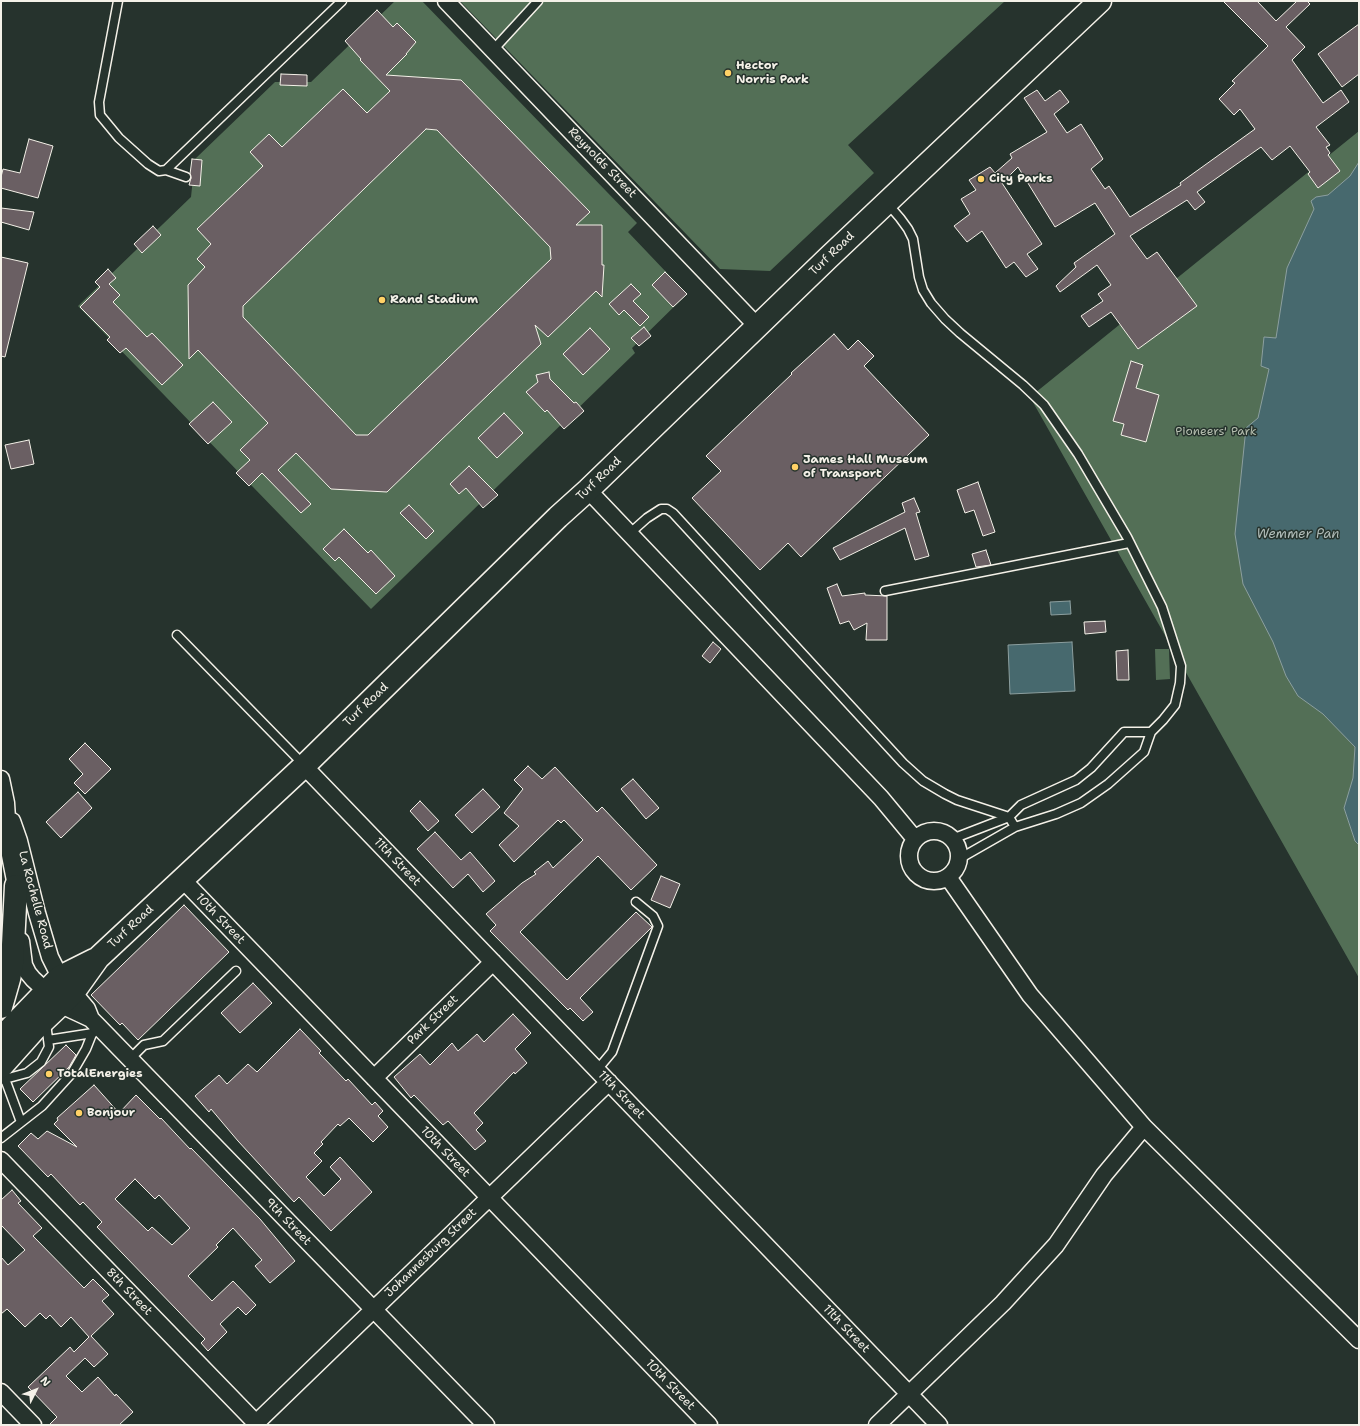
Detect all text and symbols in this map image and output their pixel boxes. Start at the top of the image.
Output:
place label: Hector Norris Park [736,59,809,87]
marker: Hector Norris Park [723,68,733,78]
street label: Reynolds Street [565,125,639,201]
place label: City Parks [989,172,1053,186]
marker: City Parks [976,174,986,184]
street label: Turf Road [807,229,857,279]
place label: Rand Stadium [390,293,478,307]
marker: Rand Stadium [377,295,387,305]
park label: Pioneers' Park [1175,425,1257,439]
place label: James Hall Museum of Transport [803,453,928,481]
street label: Turf Road [574,454,624,504]
marker: James Hall Museum of Transport [790,462,800,472]
water label: Wemmer Pan [1256,527,1340,543]
street label: Turf Road [341,680,391,730]
street label: 11th Street [371,835,423,889]
street label: La Rochelle Road [15,849,55,951]
street label: 10th Street [192,891,248,947]
street label: Turf Road [105,902,157,952]
street label: Park Street [405,992,461,1048]
place label: TotalEnergies [57,1067,143,1081]
street label: 11th Street [595,1068,647,1122]
marker: TotalEnergies [44,1069,54,1079]
place label: Bonjour [87,1106,135,1120]
marker: Bonjour [74,1108,84,1118]
street label: 10th Street [417,1124,473,1180]
street label: 9th Street [262,1195,314,1249]
street label: Johannesburg Street [382,1205,480,1301]
street label: 8th Street [103,1265,155,1319]
street label: 11th Street [820,1302,872,1356]
street label: 10th Street [642,1357,698,1413]
north arrow [16,1370,56,1410]
text: N [37,1373,54,1390]

